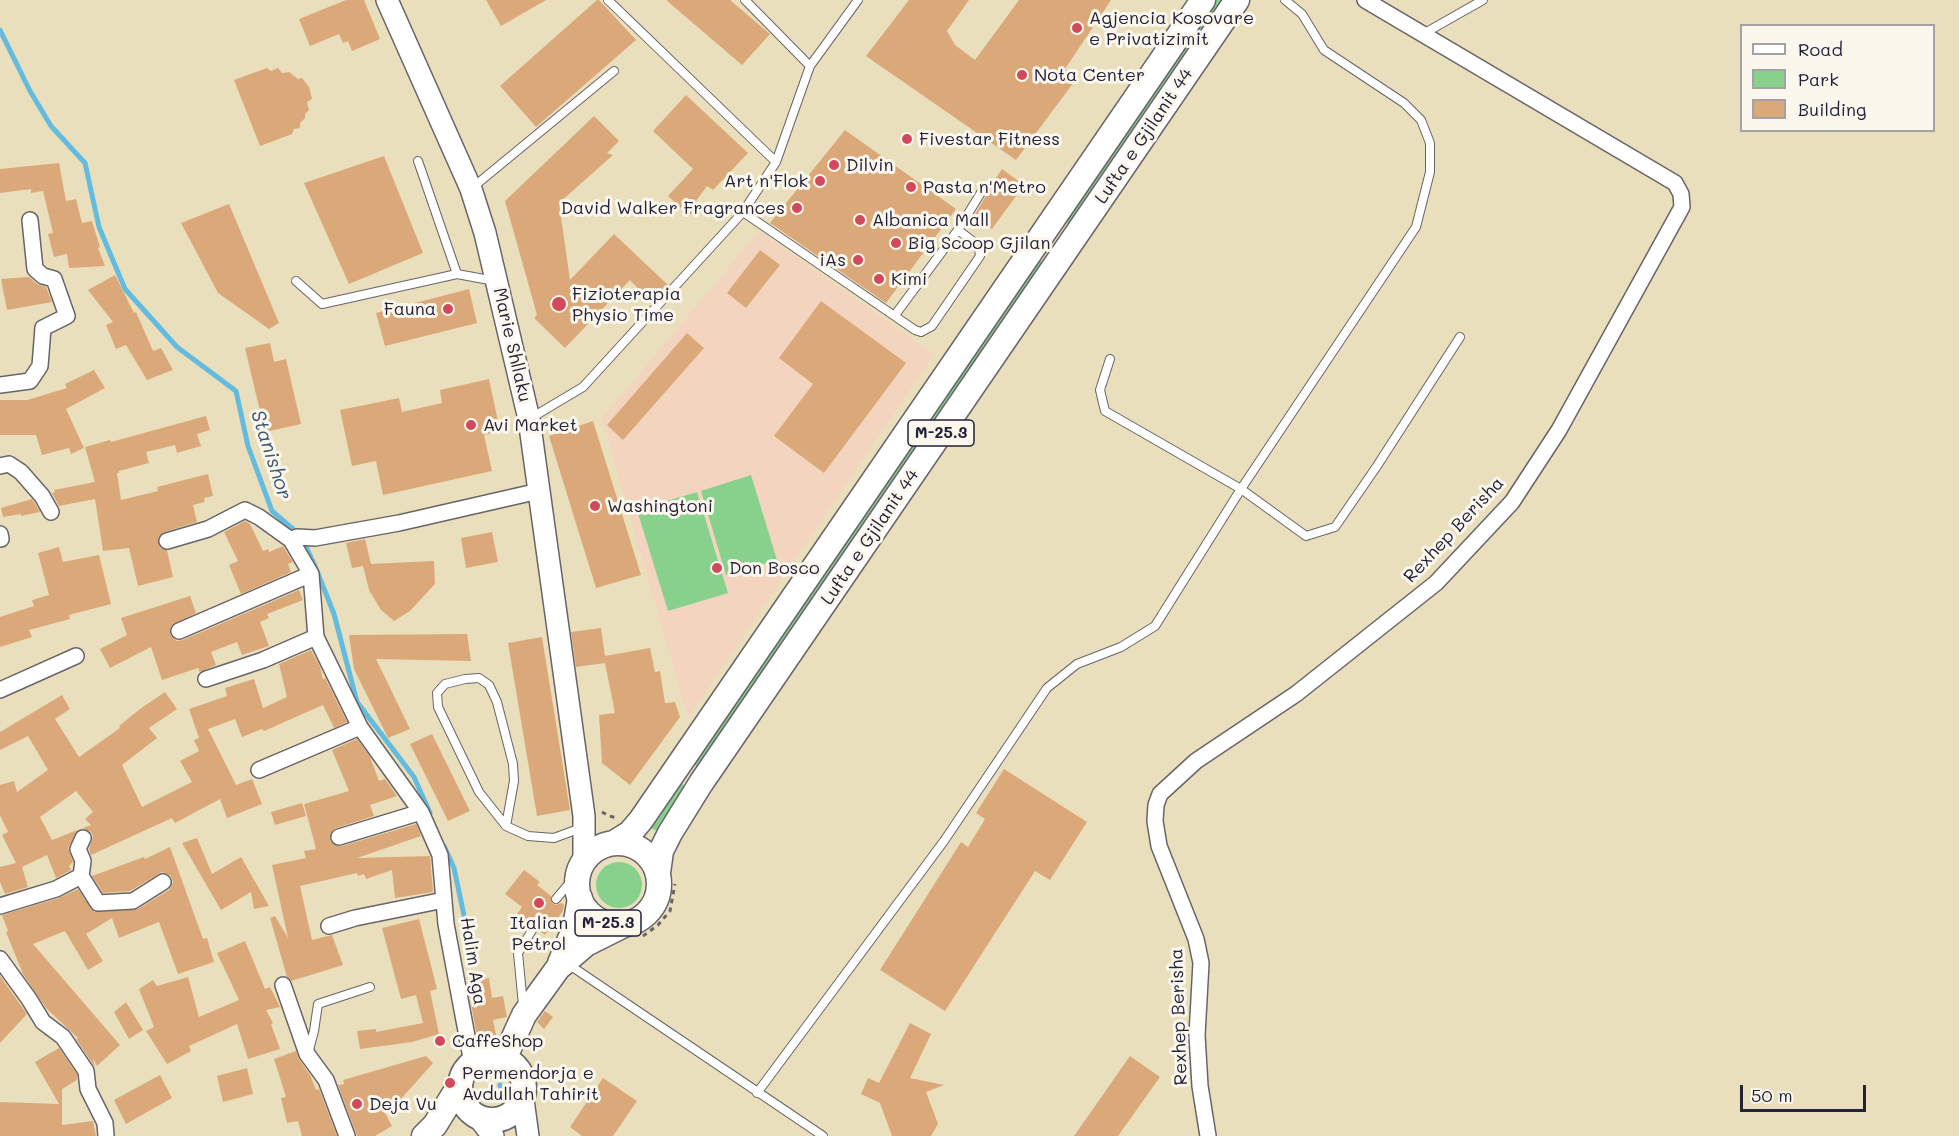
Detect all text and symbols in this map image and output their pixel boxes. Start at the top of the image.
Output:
place label: Agjencia Kosovare e Privatizimit [1089,7,1254,50]
marker: Agjencia Kosovare e Privatizimit [1070,21,1084,35]
legend [1740,24,1935,132]
text: Road [1798,37,1843,61]
place label: Nota Center [1034,64,1145,86]
street label: Lufta e Gjilanit 44 [1091,64,1197,208]
text: Park [1798,67,1839,91]
marker: Nota Center [1015,68,1029,82]
text: Building [1798,97,1866,121]
place label: Fivestar Fitness [919,128,1060,150]
marker: Fivestar Fitness [900,132,914,146]
place label: Dilvin [846,154,893,176]
marker: Dilvin [827,158,841,172]
place label: Art n'Flok [724,170,808,192]
marker: Art n'Flok [813,174,827,188]
place label: Pasta n'Metro [923,176,1046,198]
marker: Pasta n'Metro [904,180,918,194]
place label: David Walker Fragrances [561,197,785,219]
marker: David Walker Fragrances [790,201,804,215]
place label: Albanica Mall [872,209,989,231]
marker: Albanica Mall [853,213,867,227]
place label: Big Scoop Gjilan [908,232,1050,254]
marker: Big Scoop Gjilan [889,236,903,250]
place label: iAs [819,249,846,271]
marker: iAs [851,253,865,267]
place label: Kimi [891,268,927,290]
marker: Kimi [872,272,886,286]
place label: Fizioterapia Physio Time [572,283,681,326]
street label: Marie Shllaku [488,286,536,404]
marker: Fizioterapia Physio Time [550,295,568,313]
place label: Fauna [384,298,436,320]
marker: Fauna [441,302,455,316]
water label: Stanishor [245,407,297,503]
place label: Avi Market [483,414,578,436]
marker: Avi Market [464,418,478,432]
road number: M-25.3 [908,420,974,446]
street label: Lufta e Gjilanit 44 [817,465,923,609]
street label: Rexhep Berisha [1399,473,1509,587]
place label: Washingtoni [607,495,713,517]
marker: Washingtoni [588,499,602,513]
place label: Don Bosco [729,557,820,579]
marker: Don Bosco [710,561,724,575]
marker: Italian Petrol [532,896,546,910]
road number: M-25.3 [575,910,641,936]
place label: Italian Petrol [510,912,568,954]
street label: Halim Aga [455,916,491,1006]
street label: Rexhep Berisha [1166,948,1192,1086]
place label: CaffeShop [452,1030,543,1052]
marker: CaffeShop [433,1034,447,1048]
place label: Permendorja e Avdullah Tahirit [462,1062,599,1104]
scale bar [1743,1073,1869,1111]
marker: Permendorja e Avdullah Tahirit [443,1076,457,1090]
text: 50 m [1751,1083,1793,1107]
place label: Deja Vu [369,1093,437,1115]
marker: Deja Vu [350,1097,364,1111]

